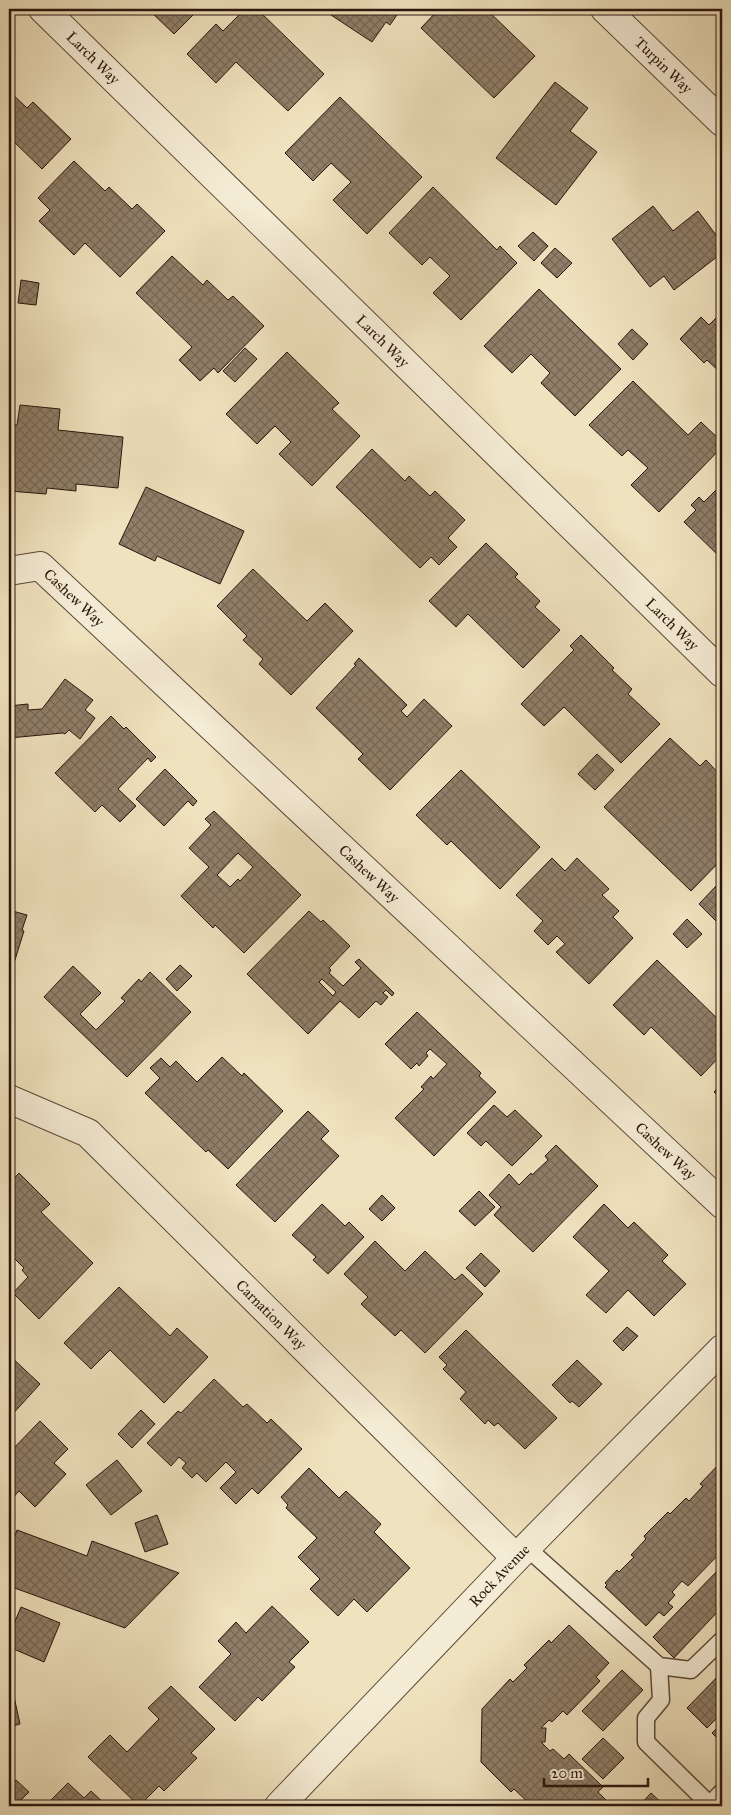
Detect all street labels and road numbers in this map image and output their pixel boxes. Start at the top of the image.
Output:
street label: Larch Way [63,28,124,89]
street label: Turpin Way [631,33,697,98]
street label: Larch Way [352,311,414,372]
street label: Cashew Way [40,565,109,631]
street label: Larch Way [642,594,703,655]
street label: Cashew Way [335,841,404,907]
street label: Cashew Way [632,1119,700,1185]
street label: Carnation Way [232,1276,311,1354]
street label: Rock Avenue [465,1540,534,1610]

